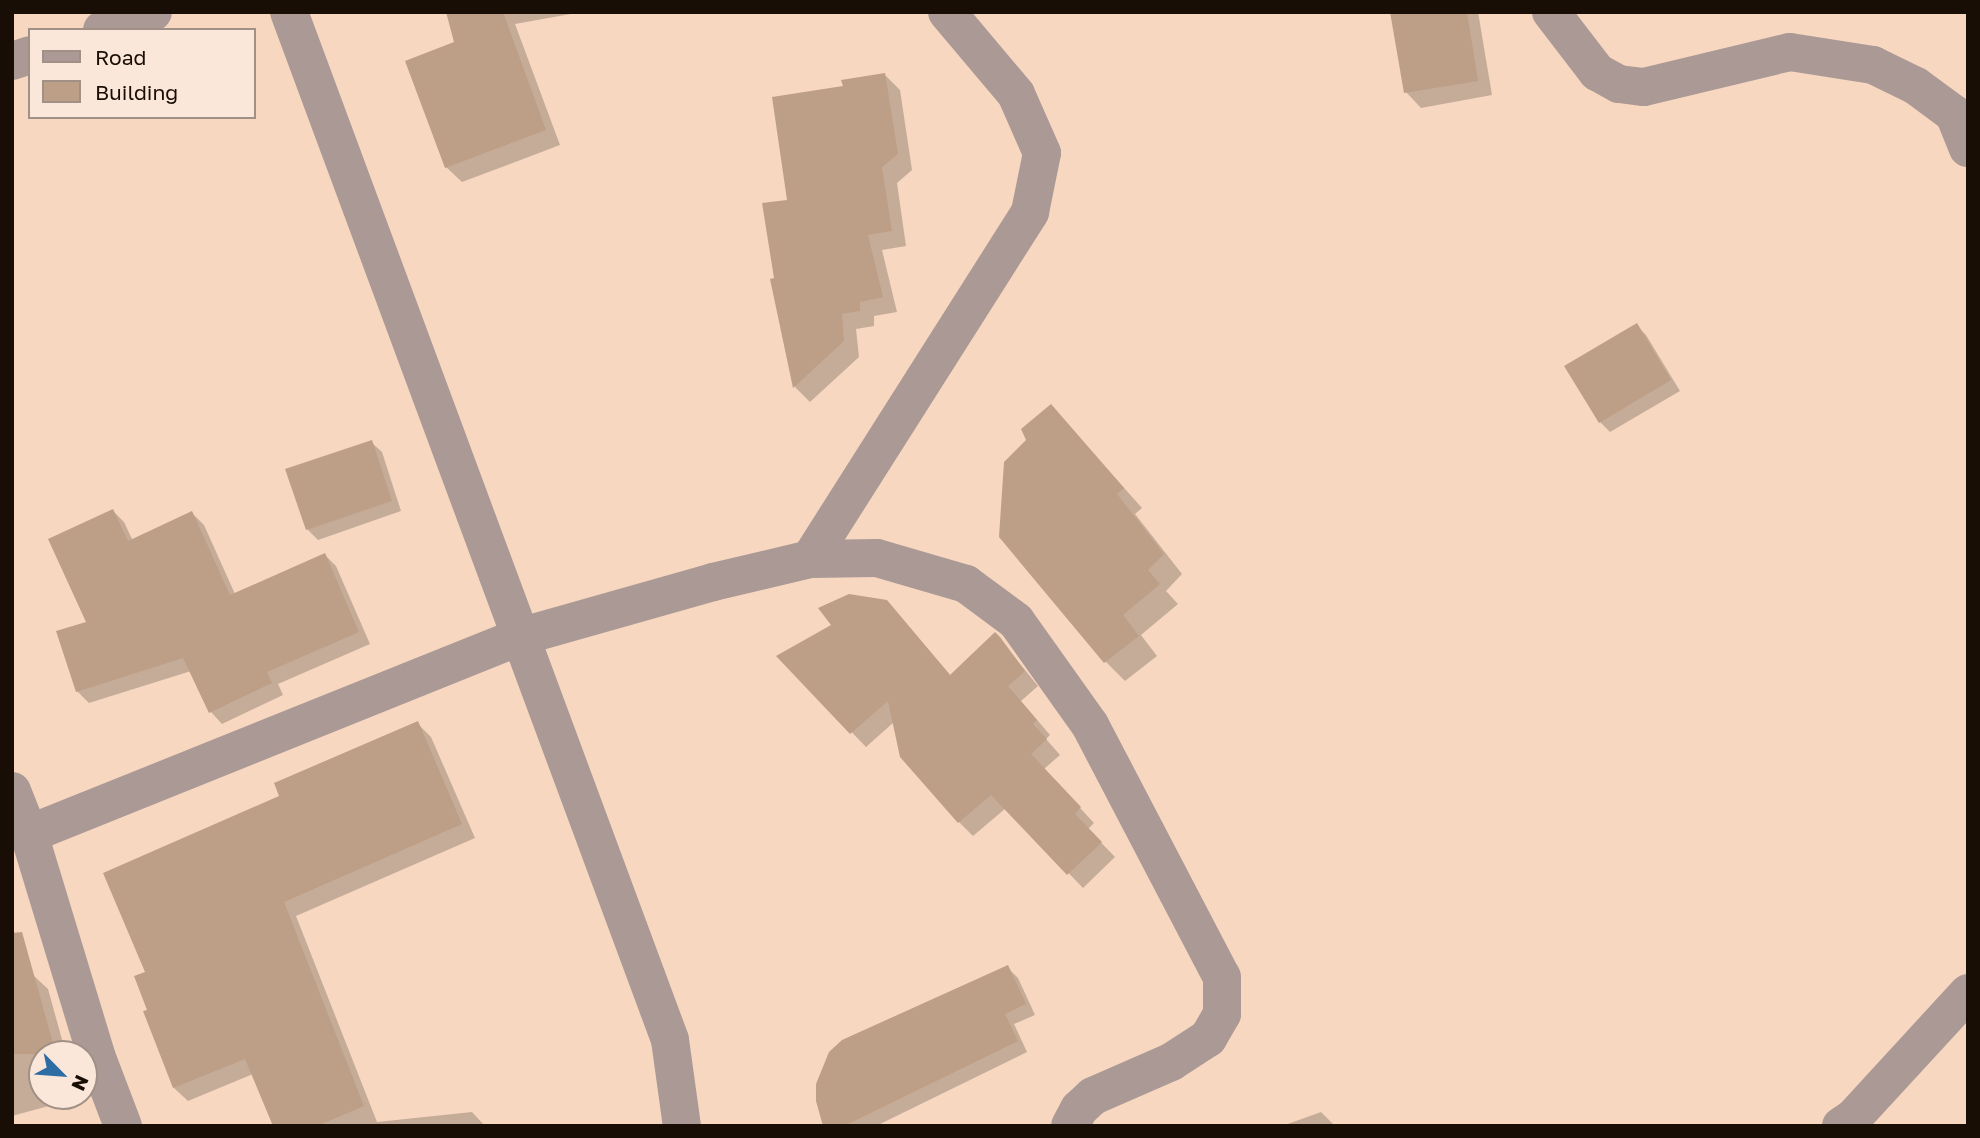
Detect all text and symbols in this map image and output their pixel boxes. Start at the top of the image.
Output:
legend [28,28,256,119]
text: Road [95,44,146,70]
text: Building [95,79,178,105]
north arrow [28,1040,98,1110]
text: N [67,1072,94,1095]

